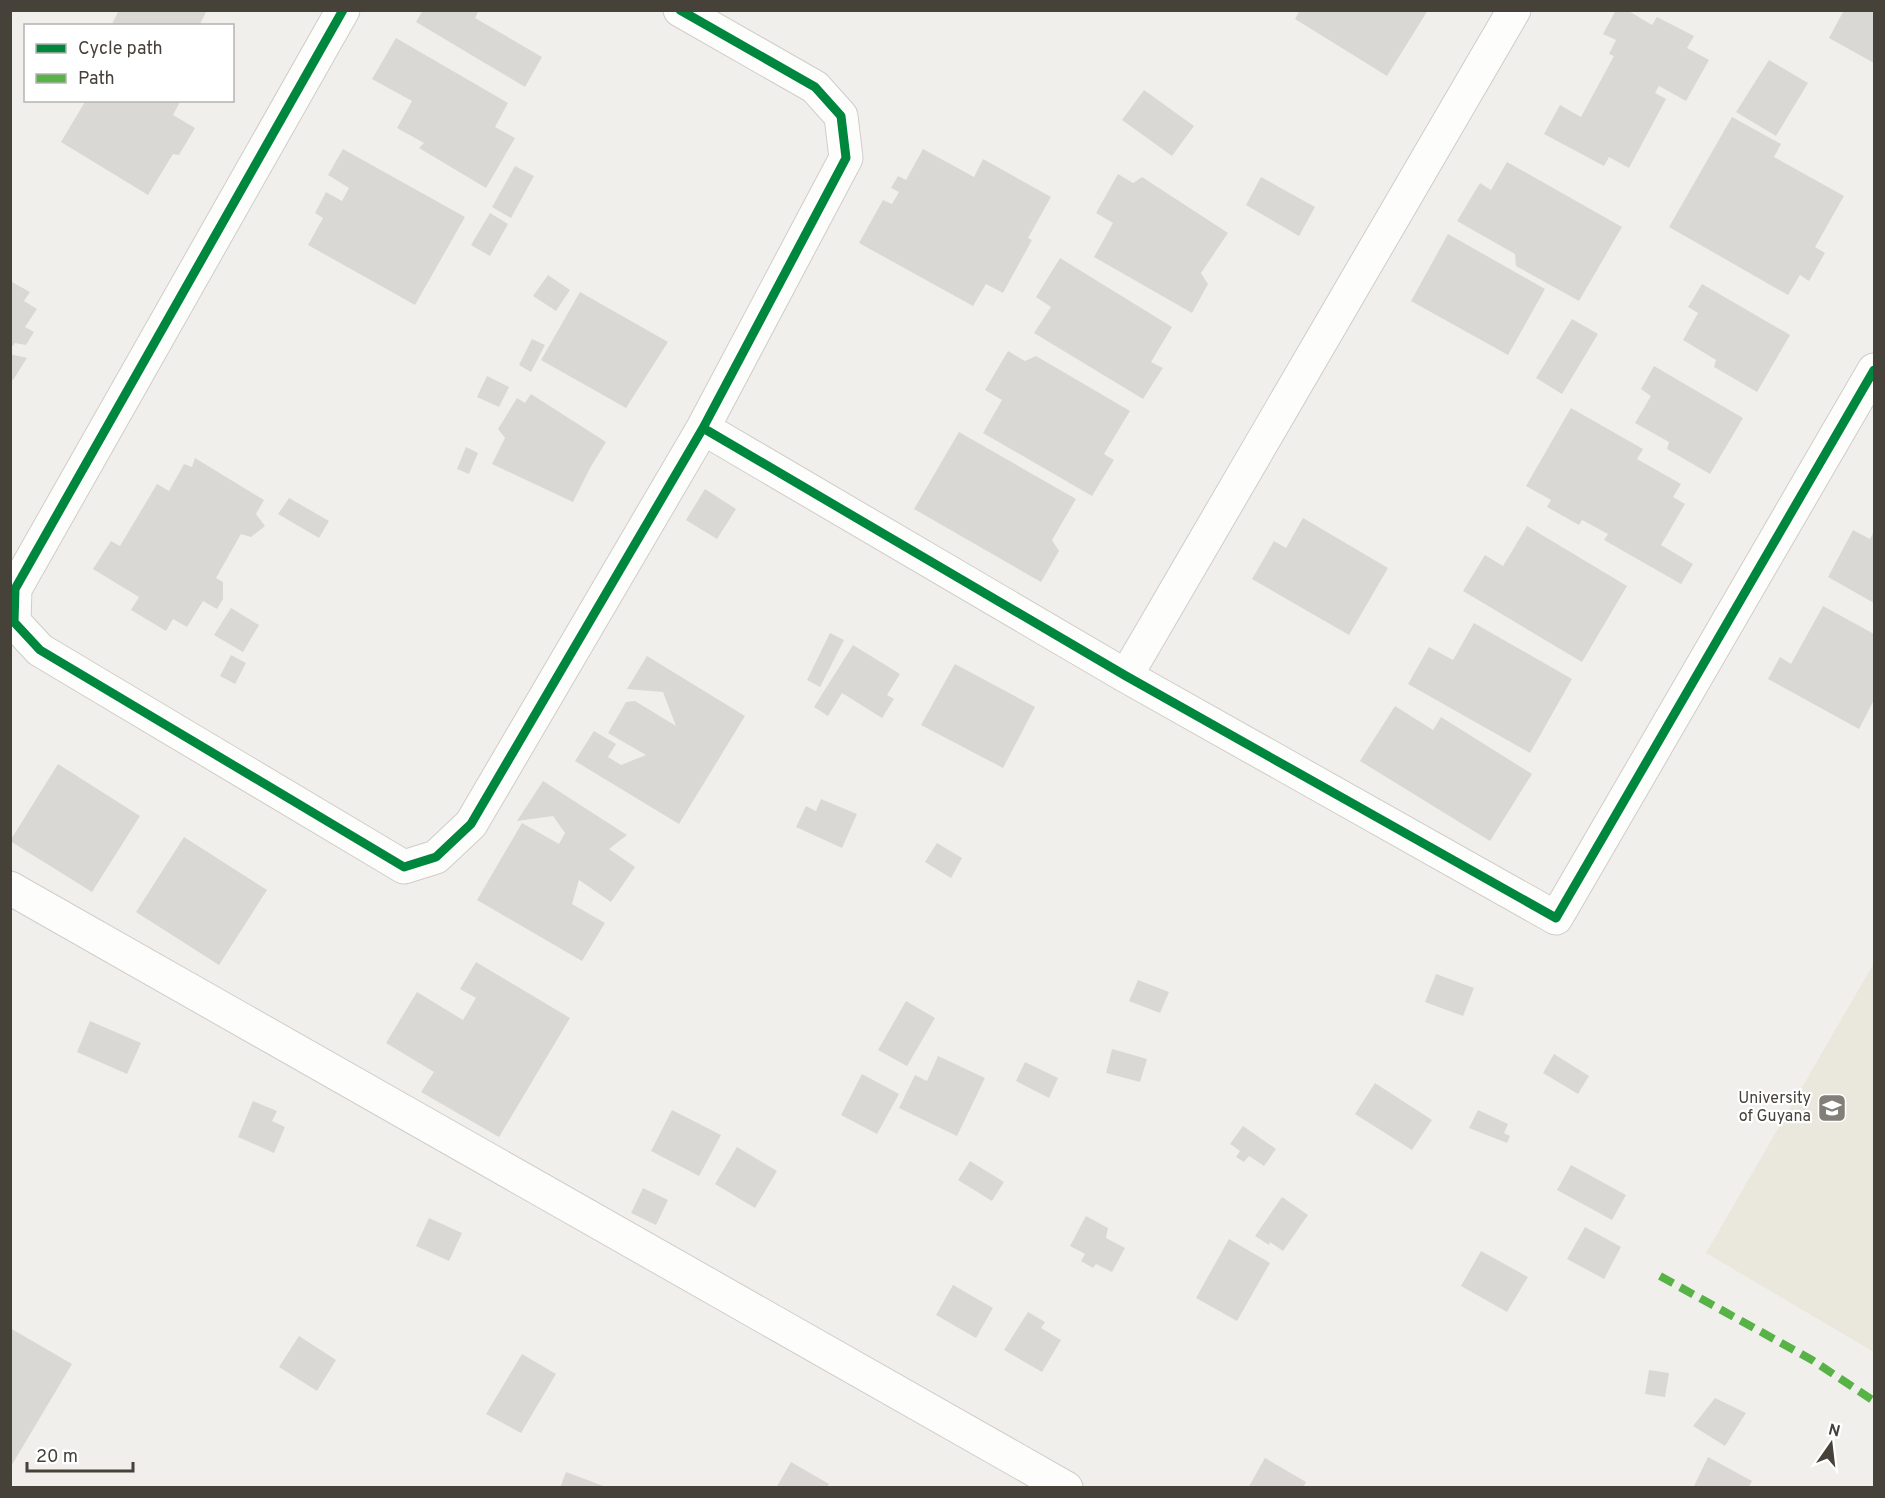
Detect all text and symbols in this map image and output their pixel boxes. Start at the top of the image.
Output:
legend [24,24,234,102]
text: Cycle path [78,38,163,61]
text: Path [78,68,115,91]
place label: University of Guyana [1738,1089,1811,1127]
school or university icon: University of Guyana [1816,1092,1848,1124]
north arrow [1801,1414,1861,1474]
text: N [1826,1420,1842,1442]
scale bar [27,1435,134,1473]
text: 20 m [36,1446,78,1469]

